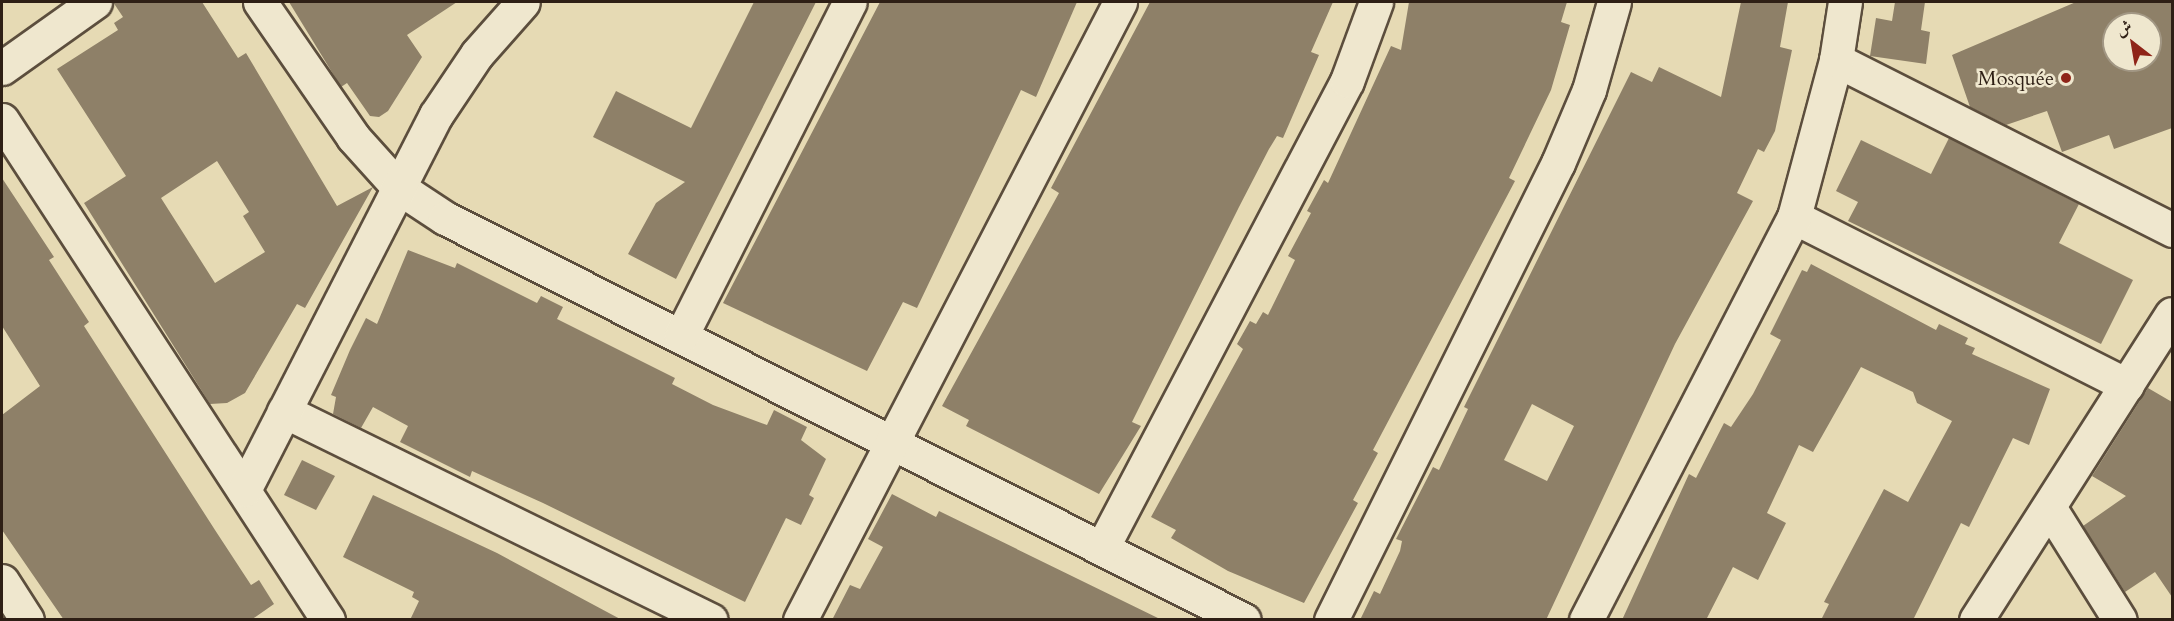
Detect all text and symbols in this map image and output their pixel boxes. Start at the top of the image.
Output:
north arrow [2102,12,2162,72]
text: ش [2111,15,2136,42]
place label: Mosquée [1978,66,2054,90]
marker: Mosquée [2059,71,2073,85]

